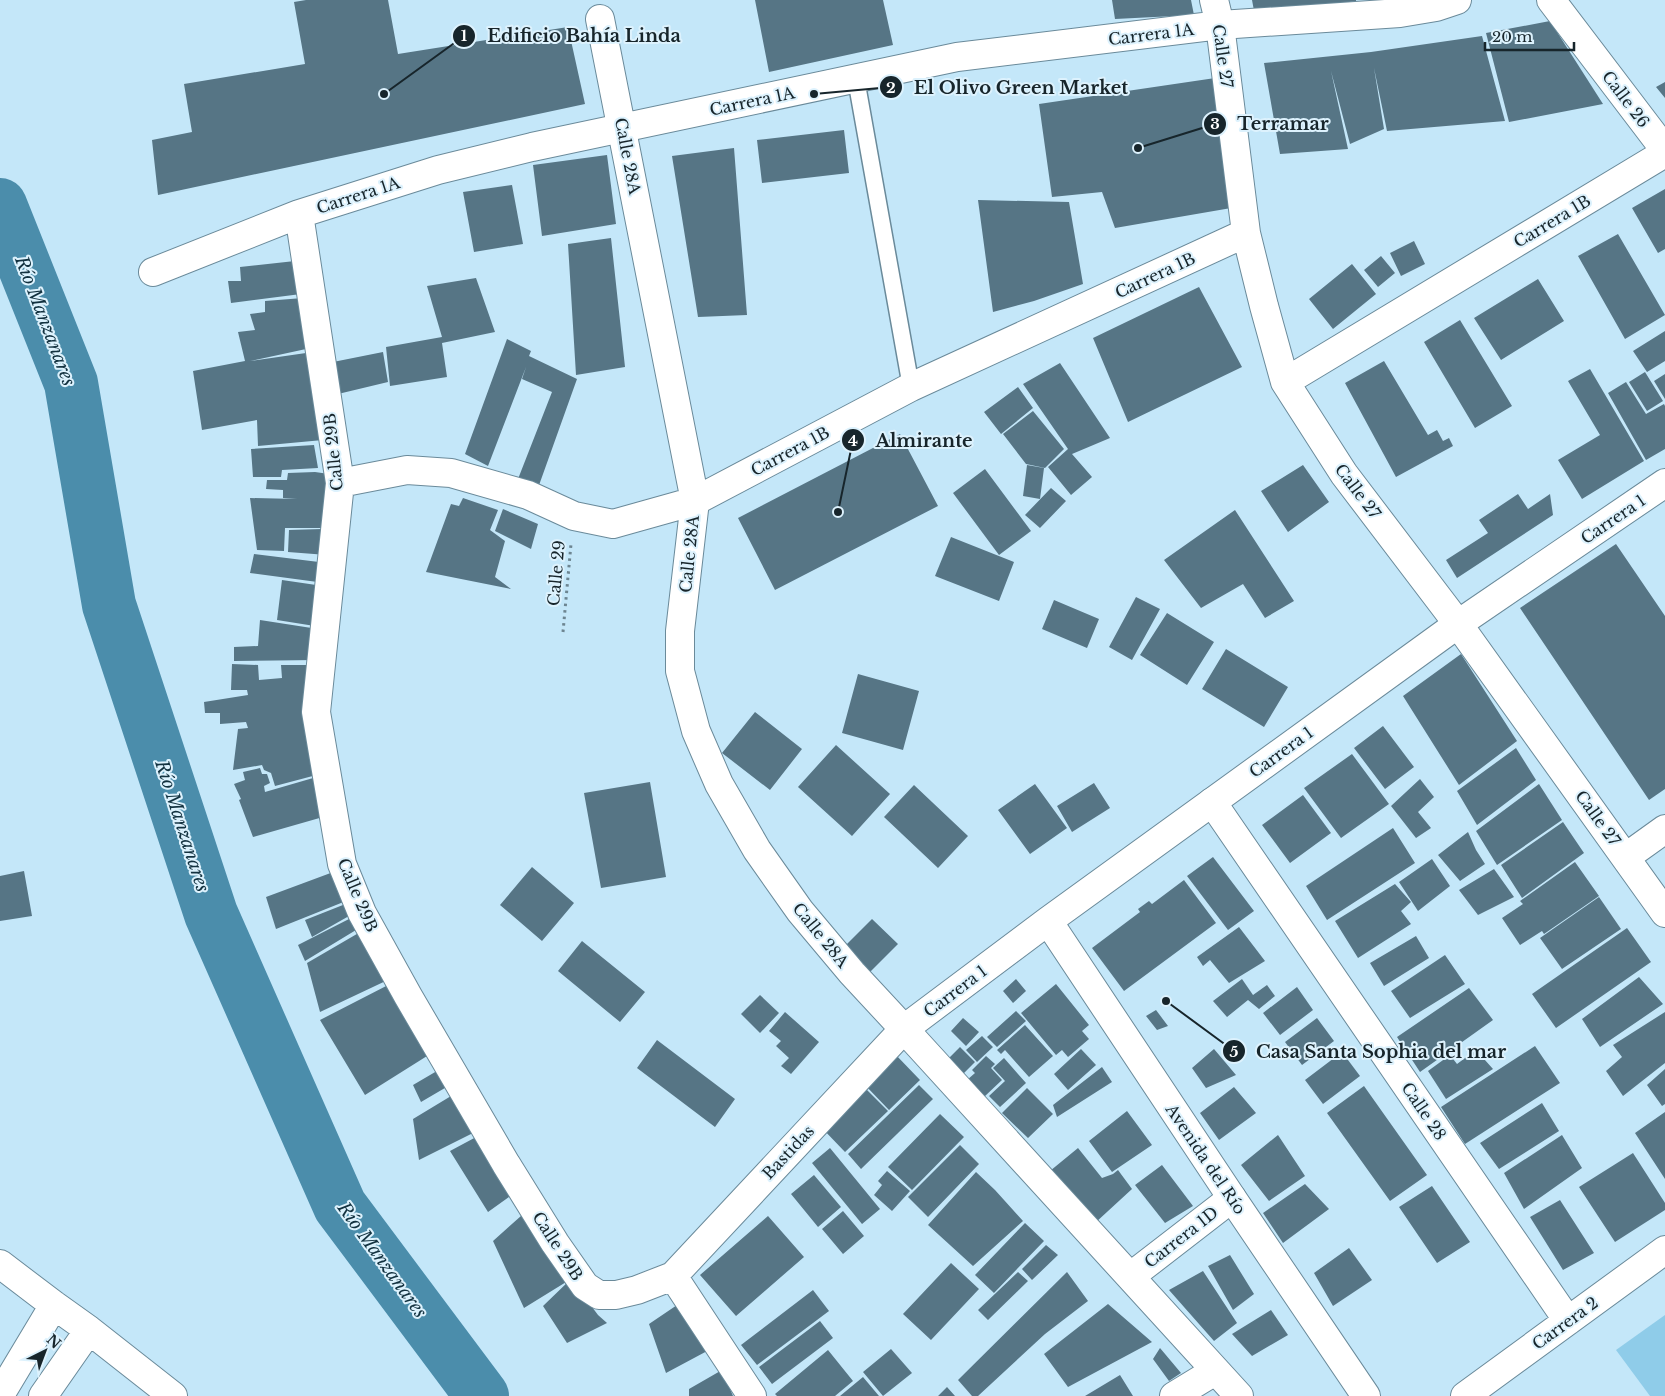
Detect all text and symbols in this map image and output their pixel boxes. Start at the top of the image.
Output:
callout: Edificio Bahía Linda [452,19,691,52]
street label: Carrera 1A [1107,19,1196,49]
scale bar [1485,20,1574,52]
street label: Calle 27 [1209,23,1237,90]
text: Edificio Bahía Linda [487,25,681,47]
text: 1 [461,26,468,45]
text: 20 m [1492,27,1532,46]
street label: Calle 26 [1598,67,1654,131]
callout: El Olivo Green Market [879,71,1138,104]
text: El Olivo Green Market [914,77,1128,99]
text: 2 [886,78,896,97]
street label: Carrera 1A [708,82,797,120]
callout: Terramar [1202,107,1339,140]
text: Terramar [1237,113,1329,135]
text: 3 [1210,114,1220,133]
street label: Calle 28A [611,116,645,197]
street label: Carrera 1A [314,172,403,218]
street label: Carrera 1B [1510,190,1594,252]
street label: Carrera 1B [1112,248,1198,302]
water label: Río Manzanares [10,252,80,389]
street label: Calle 29B [319,412,347,492]
street label: Carrera 1B [747,422,833,480]
callout: Almirante [840,424,982,457]
text: Almirante [874,430,973,452]
text: 4 [848,431,858,450]
street label: Calle 27 [1331,460,1386,523]
street label: Carrera 1 [1577,490,1649,548]
street label: Calle 28A [675,514,703,594]
street label: Calle 29 [543,539,569,607]
street label: Carrera 1 [1245,722,1317,782]
water label: Río Manzanares [150,756,214,895]
street label: Calle 27 [1571,786,1625,850]
street label: Calle 29B [334,855,382,935]
street label: Calle 28A [789,898,854,972]
street label: Carrera 1 [919,961,991,1021]
callout: Casa Santa Sophia del mar [1221,1035,1517,1068]
text: Casa Santa Sophia del mar [1256,1041,1506,1063]
text: 5 [1230,1042,1239,1061]
street label: Calle 28 [1397,1078,1451,1144]
street label: Avenida del Río [1161,1099,1250,1218]
street label: Bastidas [758,1121,818,1183]
water label: Río Manzanares [332,1197,431,1322]
street label: Carrera 1D [1140,1202,1222,1272]
street label: Calle 29B [528,1208,588,1284]
street label: Carrera 2 [1528,1292,1602,1354]
north arrow [20,1326,70,1376]
text: N [43,1330,65,1352]

